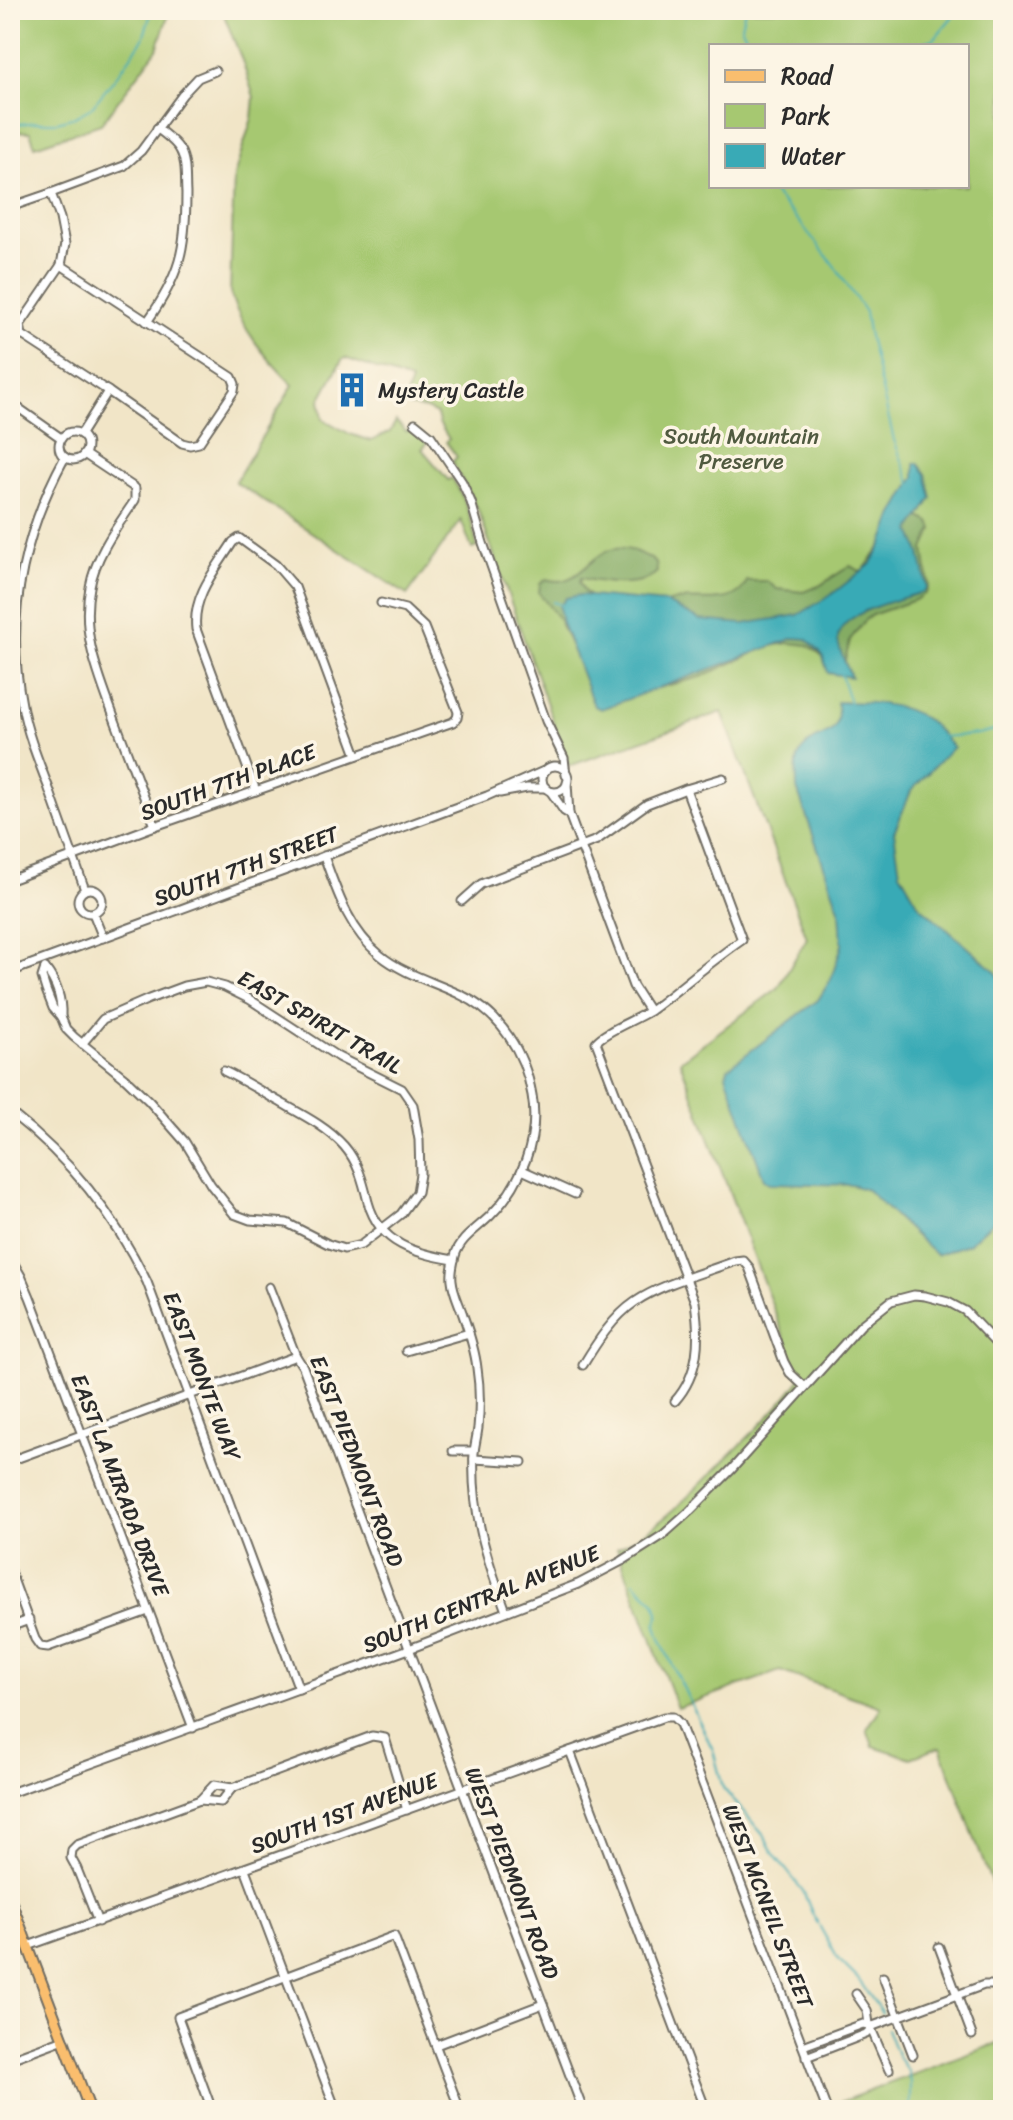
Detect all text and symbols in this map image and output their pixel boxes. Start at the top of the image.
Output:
legend [709,44,969,188]
text: Road [781,55,835,97]
text: Park [781,95,830,137]
text: Water [781,135,846,177]
building icon: Mystery Castle [333,371,371,409]
place label: Mystery Castle [378,371,524,410]
park label: South Mountain Preserve [663,417,819,481]
street label: SOUTH 7TH PLACE [135,731,323,832]
street label: SOUTH 7TH STREET [148,814,345,918]
street label: EAST SPIRIT TRAIL [230,959,411,1086]
street label: EAST MONTE WAY [152,1286,253,1468]
street label: EAST PIEDMONT ROAD [299,1349,415,1573]
street label: EAST LA MIRADA DRIVE [60,1368,181,1604]
street label: SOUTH CENTRAL AVENUE [356,1533,607,1664]
street label: SOUTH 1ST AVENUE [245,1760,445,1865]
street label: WEST PIEDMONT ROAD [454,1761,571,1986]
street label: WEST MCNEIL STREET [711,1798,825,2015]

